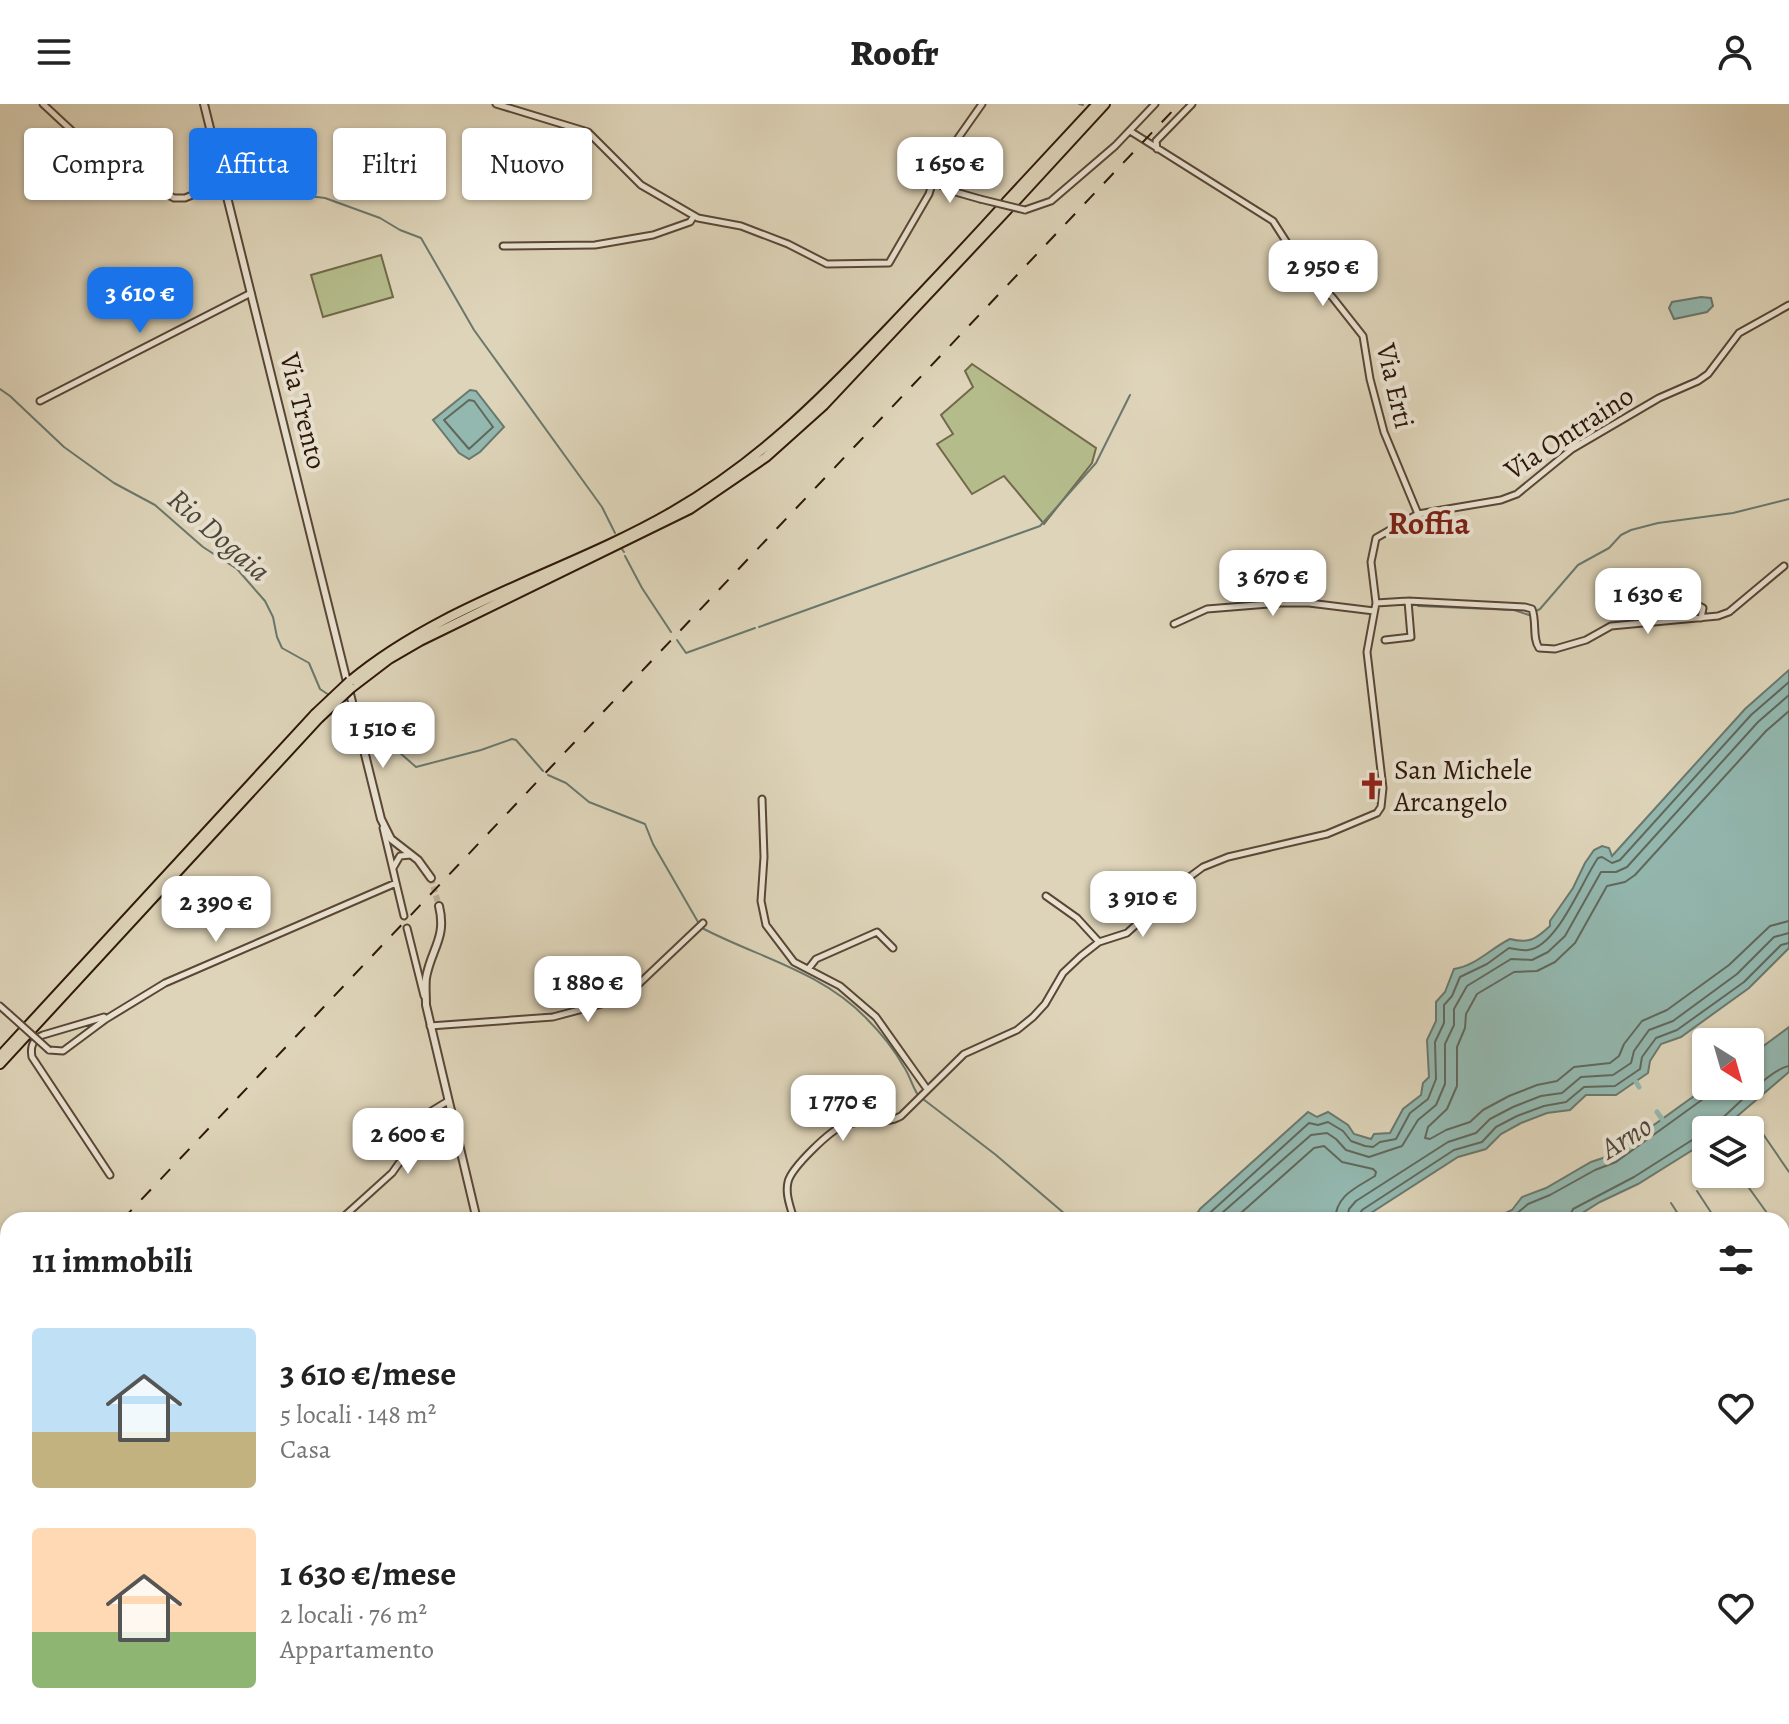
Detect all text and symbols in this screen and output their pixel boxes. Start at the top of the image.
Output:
text: Roofr [850,28,939,77]
icon: menu [32,30,76,74]
icon: person [1713,30,1757,74]
chip: Compra [24,128,173,200]
chip: Affitta [189,128,317,200]
chip: Filtri [333,128,446,200]
chip: Nuovo [462,128,592,200]
pin: 1 650 € [876,137,1024,205]
text: 1 650 € [915,145,985,180]
pin: 2 950 € [1249,240,1397,308]
text: 2 950 € [1287,248,1359,283]
pin: 3 610 € [66,267,214,335]
text: 3 610 € [105,275,175,310]
street label: Via Erti [1367,339,1423,432]
street label: Via Trento [270,348,336,473]
street label: Via Ontraino [1496,377,1641,490]
water label: Rio Dogaia [159,479,279,591]
district label: Roffia [1388,501,1470,545]
pin: 3 670 € [1199,550,1347,618]
text: 3 670 € [1237,558,1309,593]
pin: 1 630 € [1574,568,1722,636]
text: 1 630 € [1613,576,1683,611]
pin: 1 510 € [309,702,457,770]
text: 1 510 € [350,710,416,745]
place label: San Michele Arcangelo [1393,751,1532,821]
church icon: San Michele Arcangelo [1357,771,1387,801]
pin: 3 910 € [1069,871,1217,939]
pin: 2 390 € [142,876,290,944]
text: 3 910 € [1108,879,1178,914]
text: 2 390 € [180,884,252,919]
pin: 1 880 € [514,956,662,1024]
text: 1 880 € [552,964,624,999]
north arrow [1692,1028,1764,1100]
map controls [1692,1028,1764,1188]
pin: 1 770 € [769,1075,917,1143]
text: 1 770 € [809,1083,877,1118]
water label: Arno [1591,1106,1659,1169]
pin: 2 600 € [334,1108,482,1176]
text: 2 600 € [371,1116,445,1151]
button: layers [1692,1116,1764,1188]
text: 11 immobili [32,1237,193,1284]
icon: filters [1714,1238,1758,1282]
text: 3 610 €/mese [280,1350,456,1397]
icon: home [96,1360,192,1456]
icon: heart [1714,1386,1758,1430]
text: 5 locali · 148 m² [280,1397,436,1432]
text: Casa [280,1432,331,1467]
text: 1 630 €/mese [280,1550,456,1597]
icon: home [96,1560,192,1656]
icon: heart [1714,1586,1758,1630]
text: 2 locali · 76 m² [280,1597,427,1632]
text: Appartamento [280,1632,434,1667]

